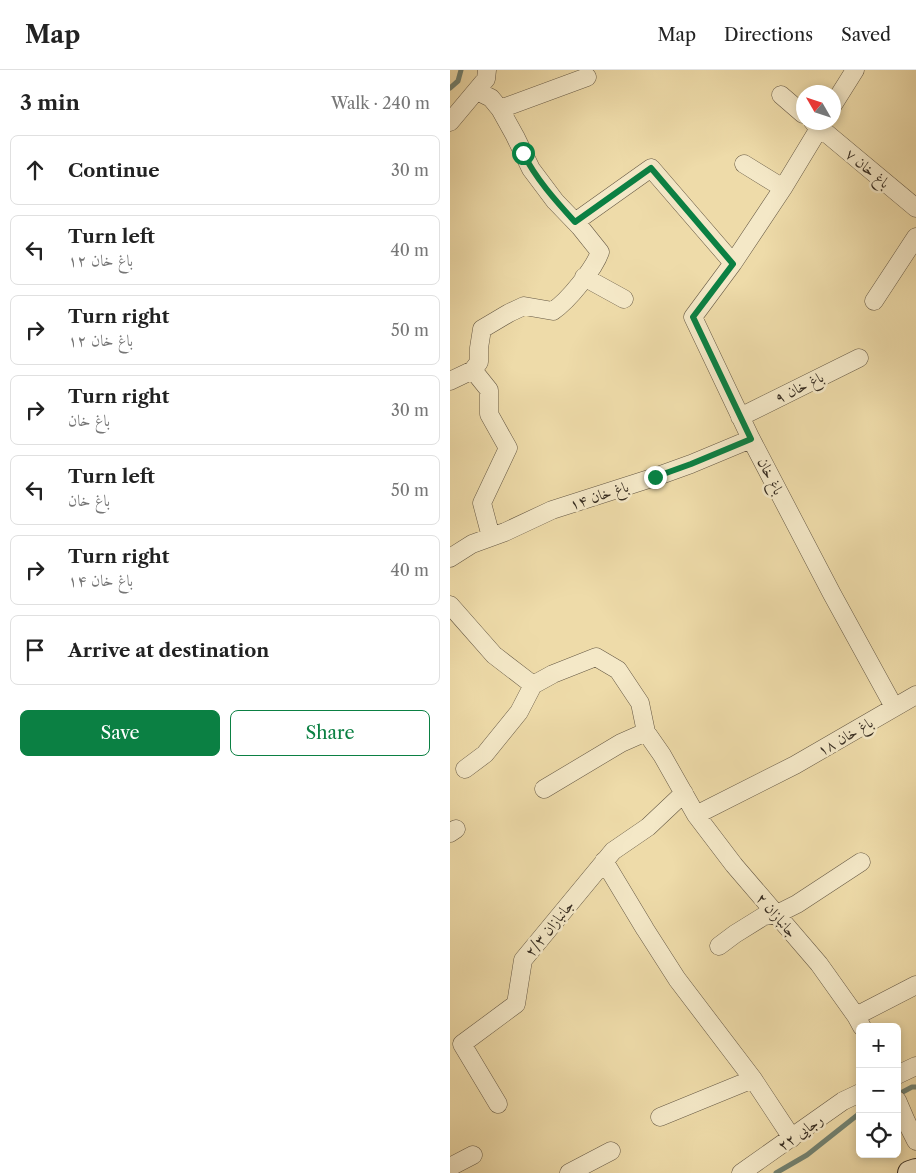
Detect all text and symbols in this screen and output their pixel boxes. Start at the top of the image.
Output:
text: Map [25,20,80,49]
text: Map [657,24,696,46]
text: Directions [724,24,813,46]
text: Saved [841,24,891,46]
north arrow [796,85,841,130]
text: 3 min [20,90,80,115]
text: Walk · 240 m [331,93,430,113]
route start [512,142,535,165]
street label: باغ خان ۷ [839,144,894,195]
icon: ahead [21,156,49,184]
text: Continue [68,159,160,182]
text: 30 m [391,160,429,180]
text: Turn left [68,225,155,248]
icon: left [21,236,49,264]
text: 40 m [390,240,429,260]
text: باغ خان ۱۲ [68,250,133,270]
text: Turn right [68,305,169,328]
icon: right [21,316,49,344]
text: 50 m [391,320,429,340]
text: باغ خان ۱۲ [68,330,133,350]
street label: باغ خان ۹ [771,367,829,411]
text: Turn right [68,385,169,408]
icon: right [21,396,49,424]
text: 30 m [391,400,429,420]
text: باغ خان [68,410,110,430]
street label: باغ خان [750,454,788,500]
text: Turn left [68,465,155,488]
route end [644,466,667,489]
icon: left [21,476,49,504]
street label: باغ خان ۱۴ [567,476,632,517]
text: 50 m [391,480,429,500]
text: باغ خان [68,490,110,510]
text: Turn right [68,545,169,568]
icon: right [21,556,49,584]
text: 40 m [390,560,429,580]
text: باغ خان ۱۴ [68,570,133,590]
icon: arrive [21,636,49,664]
text: Arrive at destination [68,639,269,662]
button: Save [20,710,220,756]
button: Share [230,710,430,756]
street label: باغ خان ۱۸ [814,712,878,763]
street label: جانبازان ۲ [752,889,802,941]
street label: جانبازان ۲/۳ [520,896,578,960]
map controls [856,1023,901,1158]
button: + [856,1023,901,1068]
button: − [856,1068,901,1113]
street label: رجایی ۲۲ [774,1110,827,1155]
button: locate [856,1113,901,1158]

